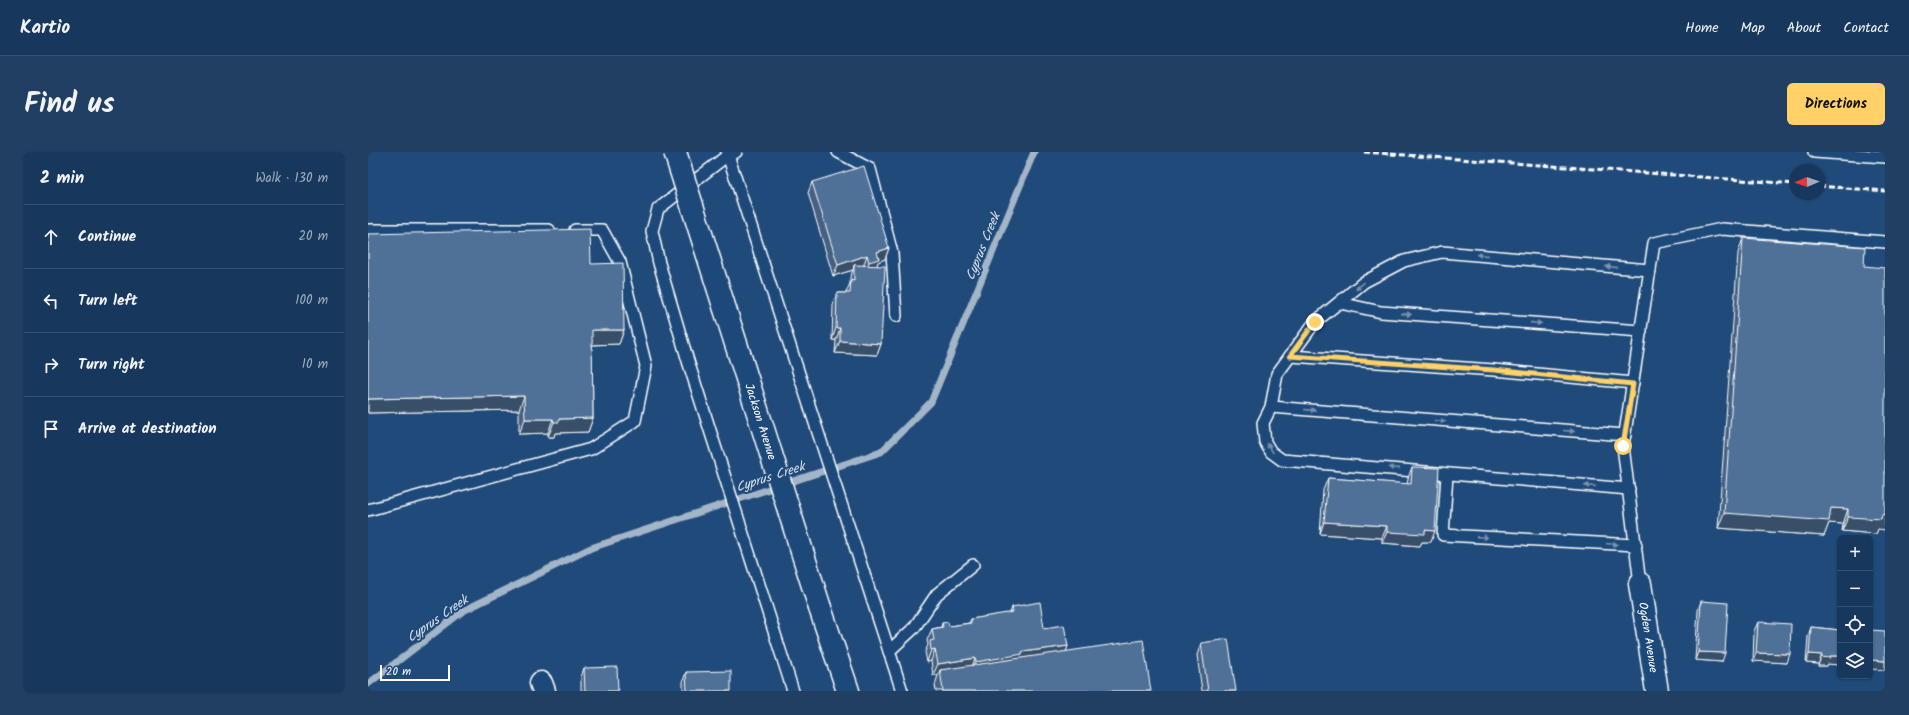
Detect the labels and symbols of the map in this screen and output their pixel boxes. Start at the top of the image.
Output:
north arrow [1789,164,1825,200]
water label: Cyprus Creek [960,208,1007,284]
one-way arrow [1476,252,1488,259]
one-way arrow [1605,263,1617,270]
one-way arrow [1354,281,1365,290]
one-way arrow [1400,310,1412,317]
route end [1306,313,1324,331]
one-way arrow [1530,320,1542,327]
street label: Jackson Avenue [739,381,782,463]
one-way arrow [1304,407,1316,414]
one-way arrow [1434,417,1446,424]
one-way arrow [1563,427,1575,434]
route start [1614,437,1632,455]
one-way arrow [1266,442,1273,454]
water label: Cyprus Creek [733,456,809,498]
one-way arrow [1388,465,1400,472]
one-way arrow [1584,482,1596,489]
one-way arrow [1476,534,1488,541]
one-way arrow [1606,541,1618,548]
water label: Cyprus Creek [403,589,475,648]
street label: Ogden Avenue [1633,601,1663,675]
scale bar [380,663,450,682]

